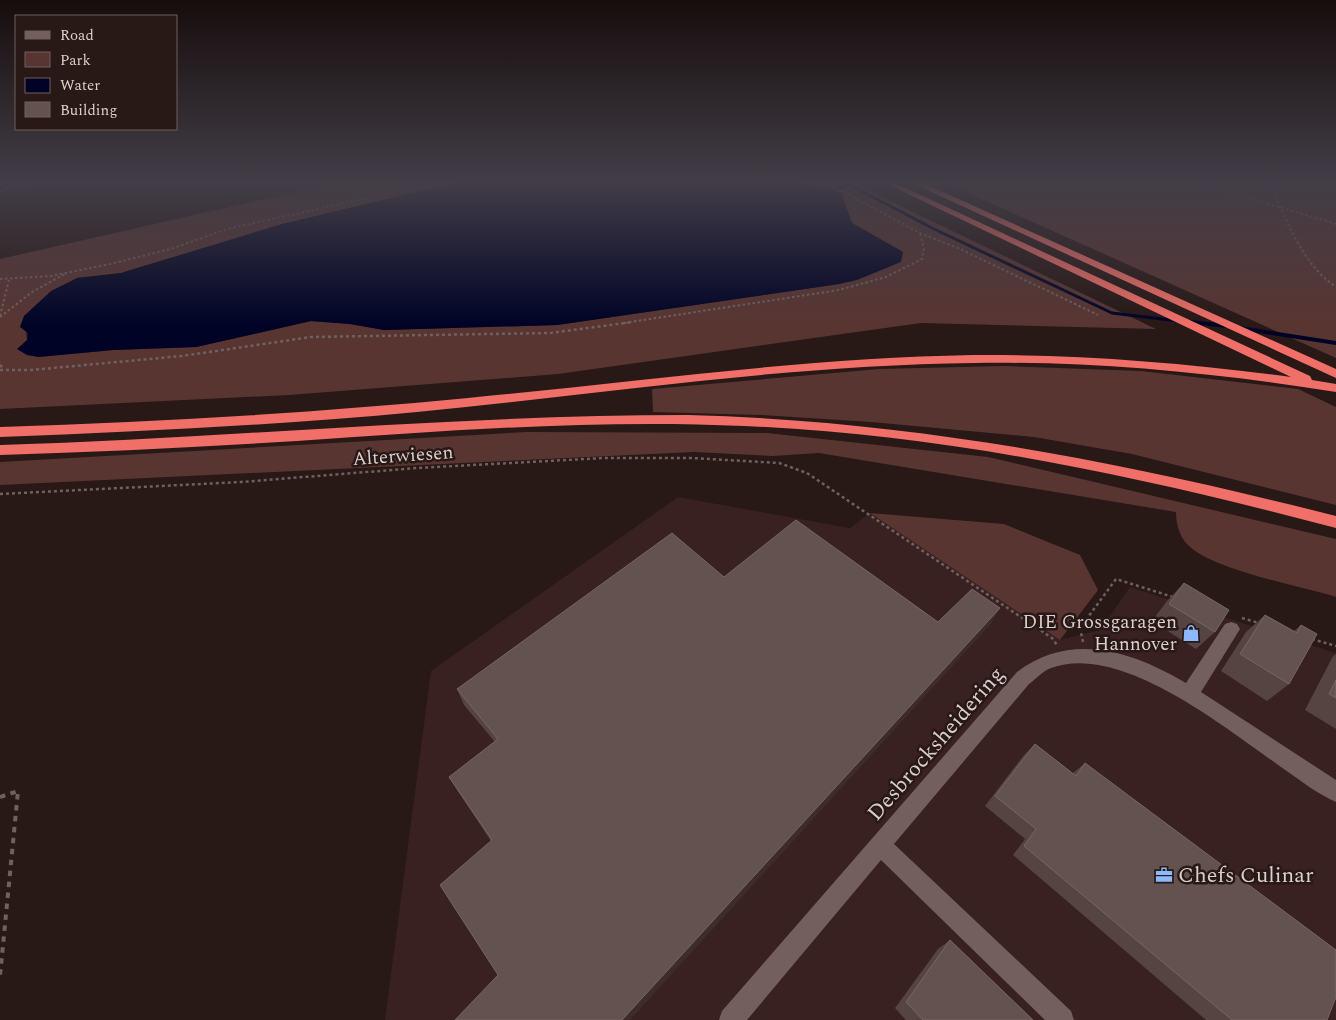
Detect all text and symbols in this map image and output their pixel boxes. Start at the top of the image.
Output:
legend [15,15,178,130]
text: Road [60,24,94,47]
text: Park [60,49,91,72]
text: Water [60,74,100,97]
text: Building [60,99,117,122]
street label: Alterwiesen [352,438,454,474]
place label: DIE Grossgaragen Hannover [1022,608,1177,659]
shop icon: DIE Grossgaragen Hannover [1181,623,1201,643]
street label: Desbrocksheidering [859,659,1013,829]
place label: Chefs Culinar [1178,859,1314,892]
office icon: Chefs Culinar [1154,865,1174,885]

